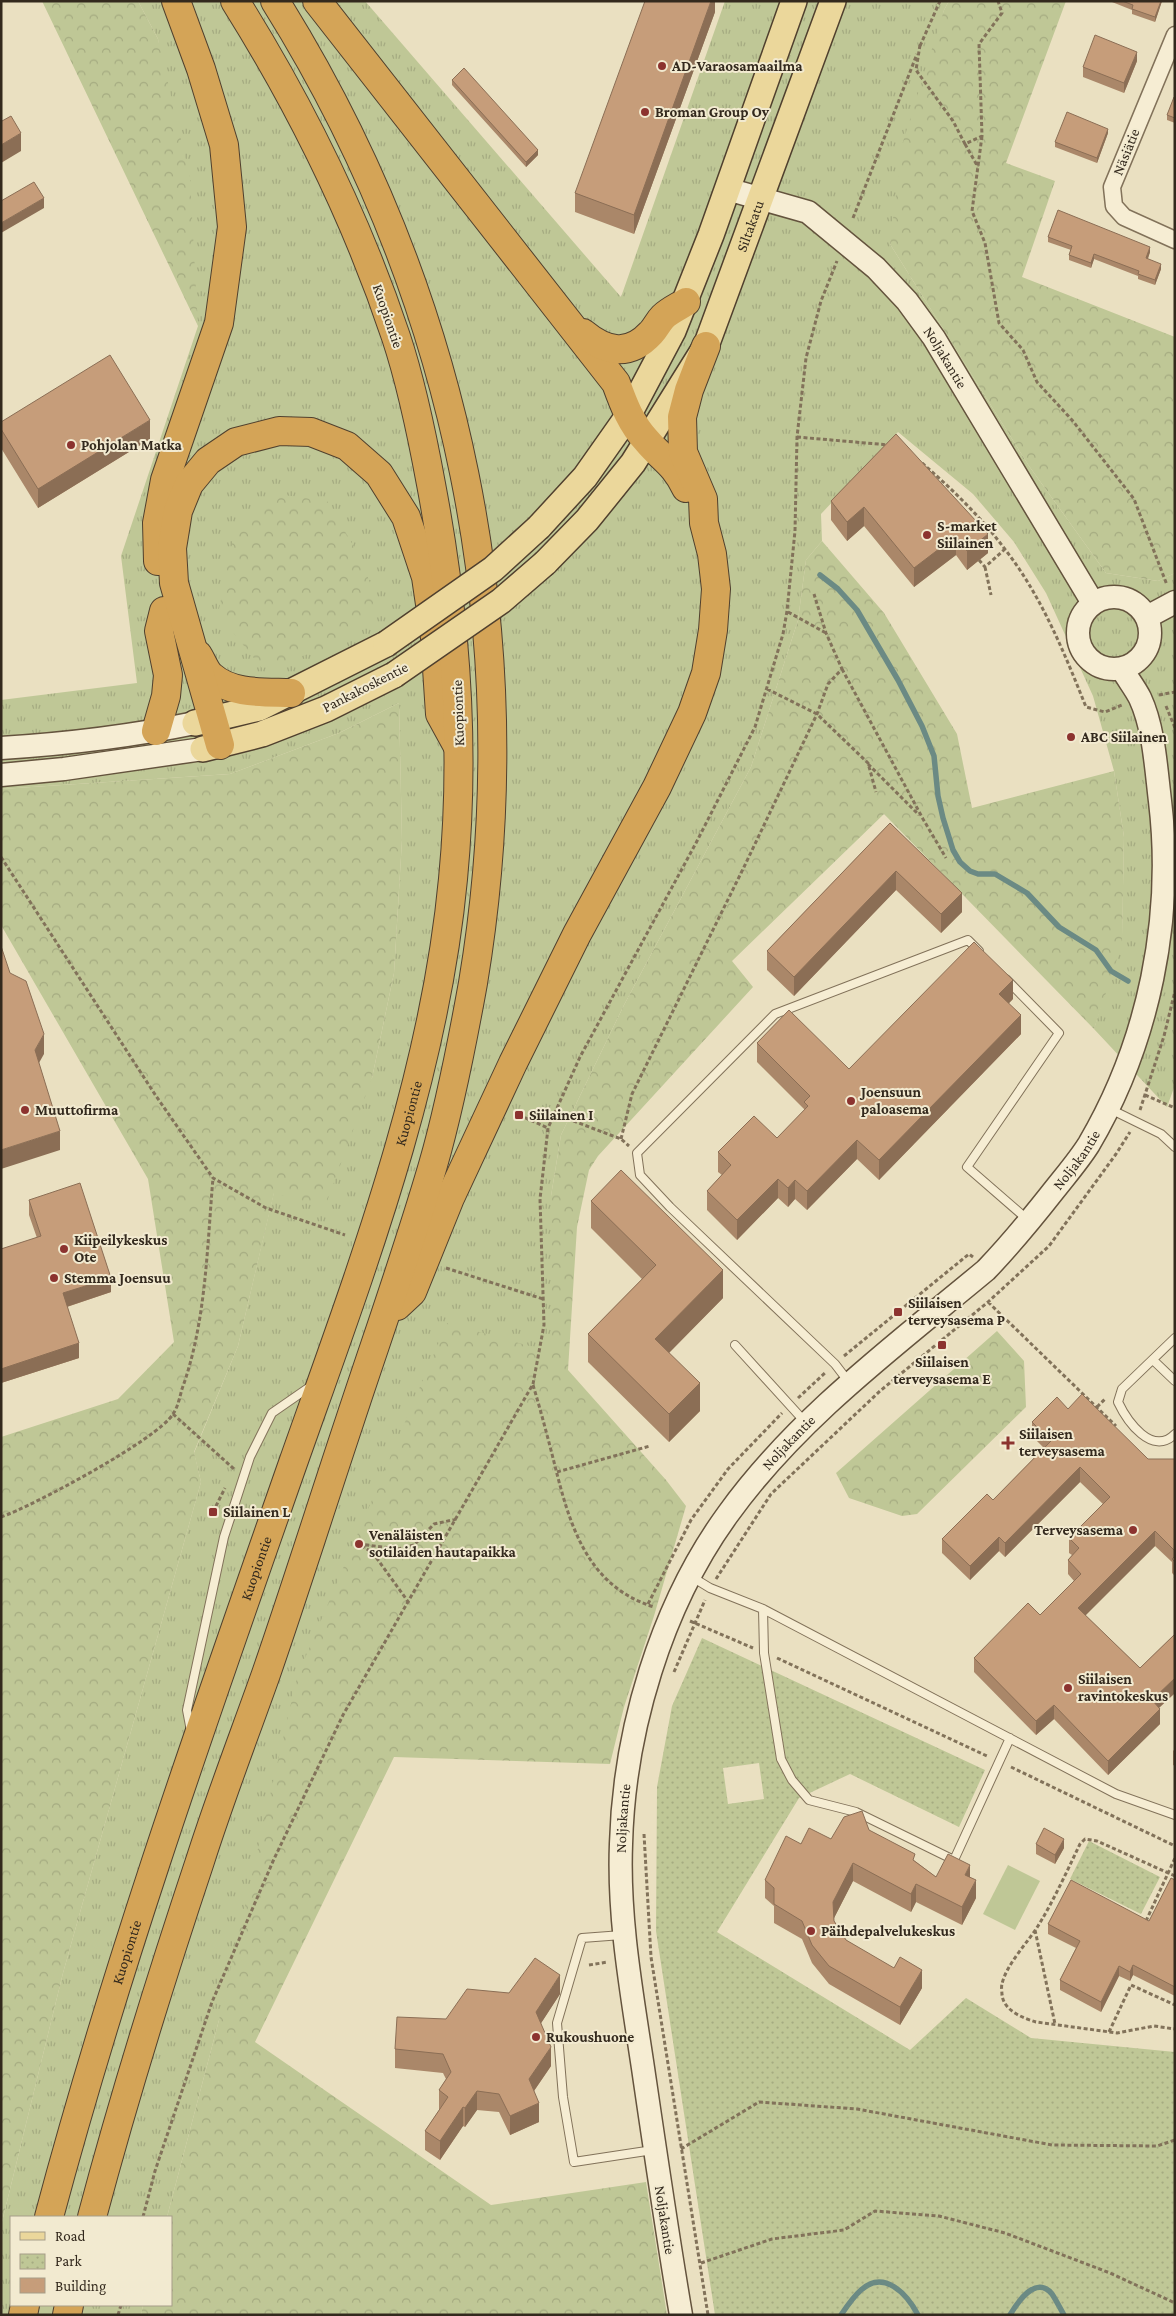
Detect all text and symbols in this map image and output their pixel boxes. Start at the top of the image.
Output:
place label: AD-Varaosamaailma [671,58,803,74]
marker: AD-Varaosamaailma [656,60,668,72]
place label: Broman Group Oy [655,104,770,120]
marker: Broman Group Oy [639,106,651,118]
street label: Näsiätie [1109,126,1143,178]
street label: Siltakatu [733,198,767,254]
street label: Kuopiontie [369,282,407,351]
street label: Noljakantie [920,324,971,392]
place label: Pohjolan Matka [81,437,182,454]
marker: Pohjolan Matka [65,439,77,451]
place label: S-market Siilainen [937,518,997,551]
marker: S-market Siilainen [921,529,933,541]
street label: Pankakoskentie [320,658,411,715]
street label: Kuopiontie [449,679,468,747]
place label: ABC Siilainen [1080,729,1168,745]
marker: ABC Siilainen [1065,731,1077,743]
street label: Kuopiontie [392,1079,425,1148]
place label: Joensuun paloasema [859,1084,930,1117]
marker: Joensuun paloasema [845,1095,857,1107]
place label: Muuttofirma [35,1102,119,1118]
marker: Muuttofirma [19,1104,31,1116]
place label: Siilainen I [529,1107,593,1123]
marker: Siilainen I [513,1109,525,1121]
street label: Noljakantie [1050,1127,1103,1193]
place label: Kiipeilykeskus Ote [74,1232,167,1265]
marker: Kiipeilykeskus Ote [58,1243,70,1255]
place label: Stemma Joensuu [64,1270,171,1286]
marker: Stemma Joensuu [48,1272,60,1284]
place label: Siilaisen terveysasema P [908,1295,1005,1328]
marker: Siilaisen terveysasema P [892,1306,904,1318]
marker: Siilaisen terveysasema E [936,1339,948,1351]
place label: Siilaisen terveysasema E [893,1354,991,1387]
street label: Noljakantie [759,1412,819,1473]
place label: Siilaisen terveysasema [1019,1426,1106,1459]
marker: Siilaisen terveysasema [1001,1436,1015,1450]
place label: Siilainen L [223,1504,291,1520]
marker: Siilainen L [207,1506,219,1518]
place label: Terveysasema [1034,1522,1124,1538]
marker: Terveysasema [1127,1524,1139,1536]
place label: Venäläisten sotilaiden hautapaikka [368,1527,517,1560]
street label: Kuopiontie [238,1534,275,1602]
marker: Venäläisten sotilaiden hautapaikka [353,1538,365,1550]
place label: Siilaisen ravintokeskus [1078,1671,1168,1704]
marker: Siilaisen ravintokeskus [1062,1682,1074,1694]
street label: Noljakantie [613,1782,634,1853]
street label: Kuopiontie [109,1918,145,1986]
place label: Päihdepalvelukeskus [821,1923,955,1939]
marker: Päihdepalvelukeskus [805,1925,817,1937]
place label: Rukoushuone [546,2029,634,2045]
marker: Rukoushuone [530,2031,542,2043]
street label: Noljakantie [651,2184,678,2256]
legend [10,2216,172,2306]
text: Road [55,2228,86,2244]
text: Park [55,2253,82,2269]
text: Building [55,2278,106,2295]

